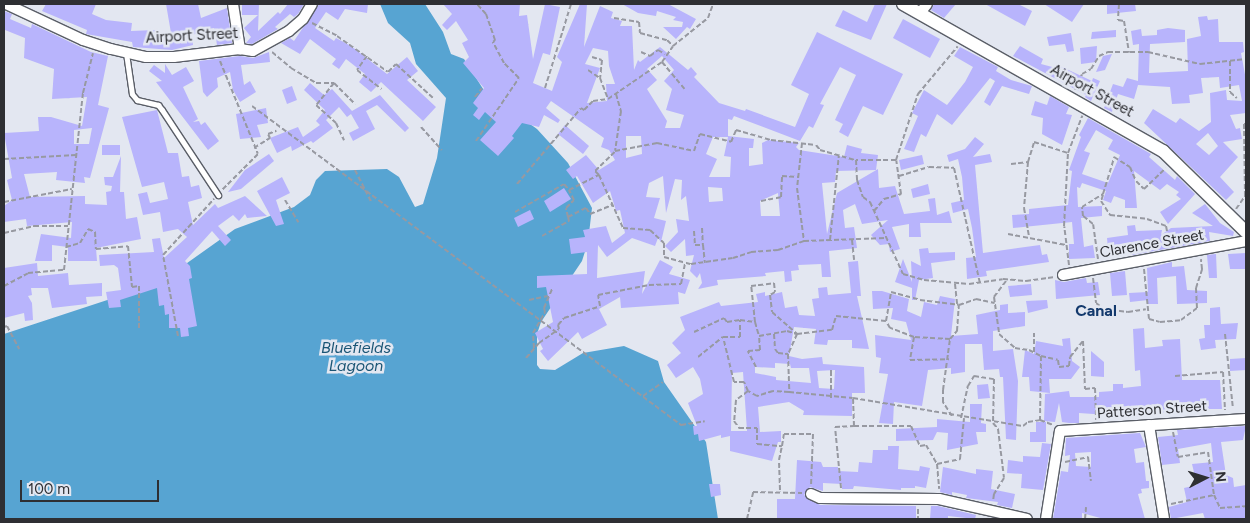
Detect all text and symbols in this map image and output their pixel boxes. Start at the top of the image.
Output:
street label: Airport Street [145,25,239,47]
street label: Airport Street [1047,61,1137,121]
street label: Clarence Street [1099,226,1205,262]
district label: Canal [1075,301,1117,321]
water label: Bluefields Lagoon [321,338,391,376]
street label: Patterson Street [1096,397,1208,423]
north arrow [1180,453,1230,503]
scale bar [22,470,161,502]
text: N [1212,471,1229,483]
text: 100 m [28,480,70,498]

